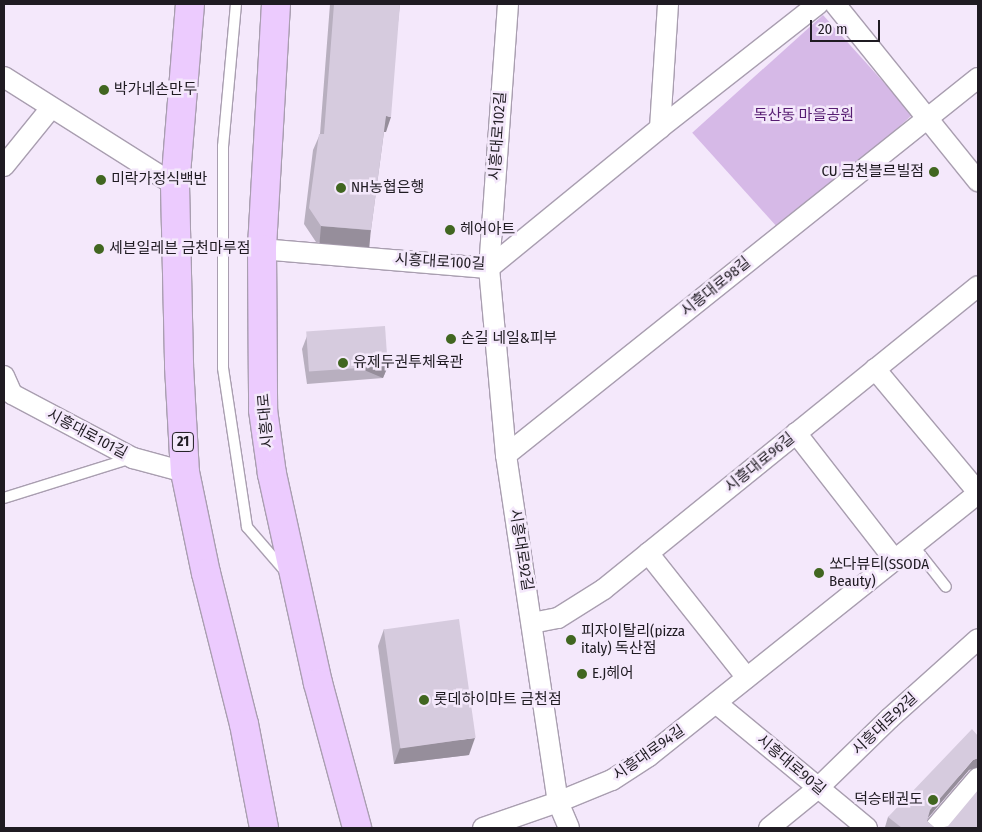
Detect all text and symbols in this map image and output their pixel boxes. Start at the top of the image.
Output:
scale bar [812,10,882,42]
text: 20 m [818,20,848,38]
place label: 박가네손만두 [114,81,197,99]
marker: 박가네손만두 [98,84,110,96]
street label: 시흥대로102길 [486,91,510,181]
park label: 독산동 마을공원 [754,107,854,125]
place label: CU 금천블르빌점 [821,163,924,181]
marker: CU 금천블르빌점 [928,166,940,178]
place label: 미락가정식백반 [111,171,208,189]
marker: 미락가정식백반 [95,174,107,186]
place label: NH농협은행 [351,179,424,197]
marker: NH농협은행 [335,182,347,194]
place label: 헤어아트 [460,221,515,239]
marker: 헤어아트 [444,224,456,236]
place label: 세븐일레븐 금천마루점 [109,240,251,258]
marker: 세븐일레븐 금천마루점 [93,243,105,255]
street label: 시흥대로100길 [394,251,486,273]
street label: 시흥대로98길 [678,254,754,320]
place label: 손길 네일&피부 [461,330,557,348]
marker: 손길 네일&피부 [445,333,457,345]
place label: 유제두권투체육관 [353,354,463,372]
marker: 유제두권투체육관 [337,357,349,369]
street label: 시흥대로 [255,393,277,449]
street label: 시흥대로101길 [44,405,130,463]
street label: 시흥대로96길 [722,430,798,496]
road number: 21 [172,431,194,454]
street label: 시흥대로92길 [506,508,536,592]
place label: 쏘다뷰티(SSODA Beauty) [829,555,929,590]
marker: 쏘다뷰티(SSODA Beauty) [813,567,825,579]
place label: 피자이탈리(pizza italy) 독산점 [581,622,685,657]
marker: 피자이탈리(pizza italy) 독산점 [565,634,577,646]
place label: E.J헤어 [592,665,634,683]
marker: E.J헤어 [576,668,588,680]
street label: 시흥대로92길 [849,689,921,759]
place label: 롯데하이마트 금천점 [434,691,562,709]
marker: 롯데하이마트 금천점 [418,694,430,706]
street label: 시흥대로94길 [610,722,688,784]
street label: 시흥대로90길 [753,731,829,799]
place label: 덕승태권도 [854,791,923,809]
marker: 덕승태권도 [927,794,939,806]

